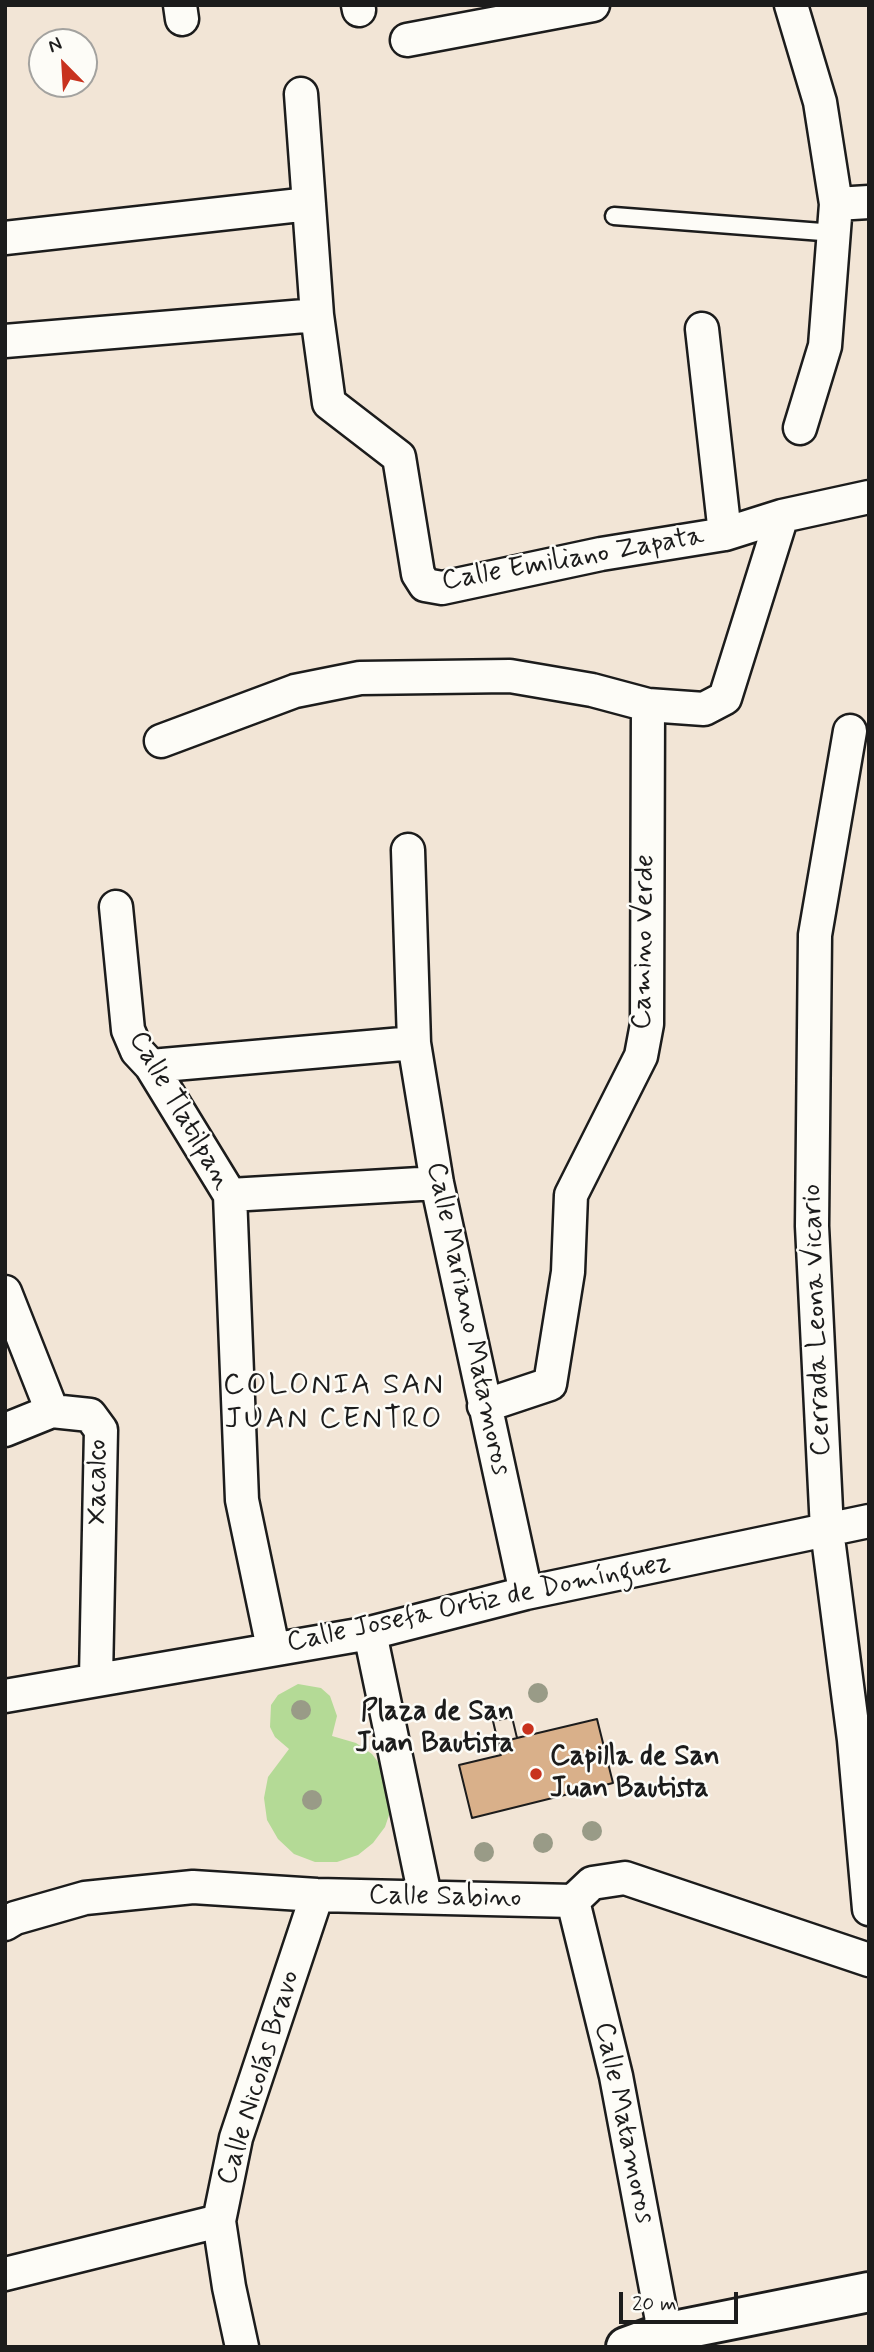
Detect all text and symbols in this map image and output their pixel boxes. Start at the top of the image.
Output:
north arrow [28,28,98,98]
text: N [44,31,66,59]
street label: Calle Emiliano Zapata [439,520,707,600]
street label: Camino Verde [627,854,663,1030]
street label: Calle Tlatilpan [120,1026,238,1196]
street label: Calle Mariano Matamoros [417,1159,517,1479]
street label: Cerrada Leona Vicario [796,1183,840,1457]
district label: COLONIA SAN JUAN CENTRO [224,1369,444,1440]
street label: Xacalco [82,1439,116,1525]
street label: Calle Josefa Ortiz de Domínguez [284,1547,674,1661]
place label: Plaza de San Juan Bautista [355,1696,514,1762]
marker: Plaza de San Juan Bautista [520,1721,536,1737]
place label: Capilla de San Juan Bautista [550,1741,720,1807]
marker: Capilla de San Juan Bautista [528,1766,544,1782]
street label: Calle Sabino [368,1880,522,1916]
street label: Calle Nicolás Bravo [211,1967,309,2189]
street label: Calle Matamoros [585,2019,661,2227]
scale bar [622,2278,741,2322]
text: 20 m [632,2290,677,2318]

